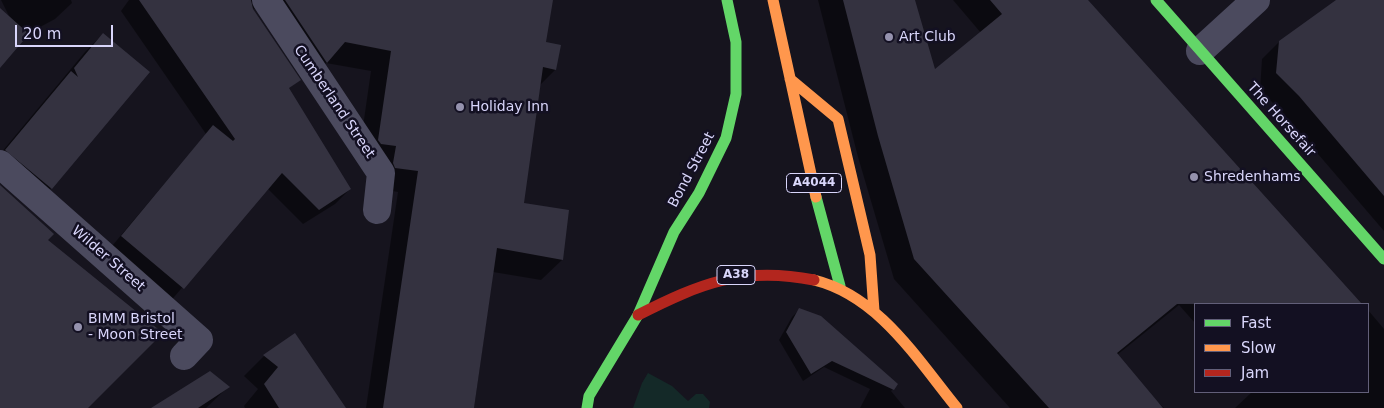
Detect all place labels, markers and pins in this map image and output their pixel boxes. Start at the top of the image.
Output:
place label: Art Club [899,29,956,45]
marker: Art Club [883,31,895,43]
place label: Holiday Inn [470,99,549,115]
marker: Holiday Inn [454,101,466,113]
place label: Shredenhams [1204,169,1301,185]
marker: Shredenhams [1188,171,1200,183]
place label: BIMM Bristol - Moon Street [88,311,183,344]
marker: BIMM Bristol - Moon Street [72,321,84,333]

